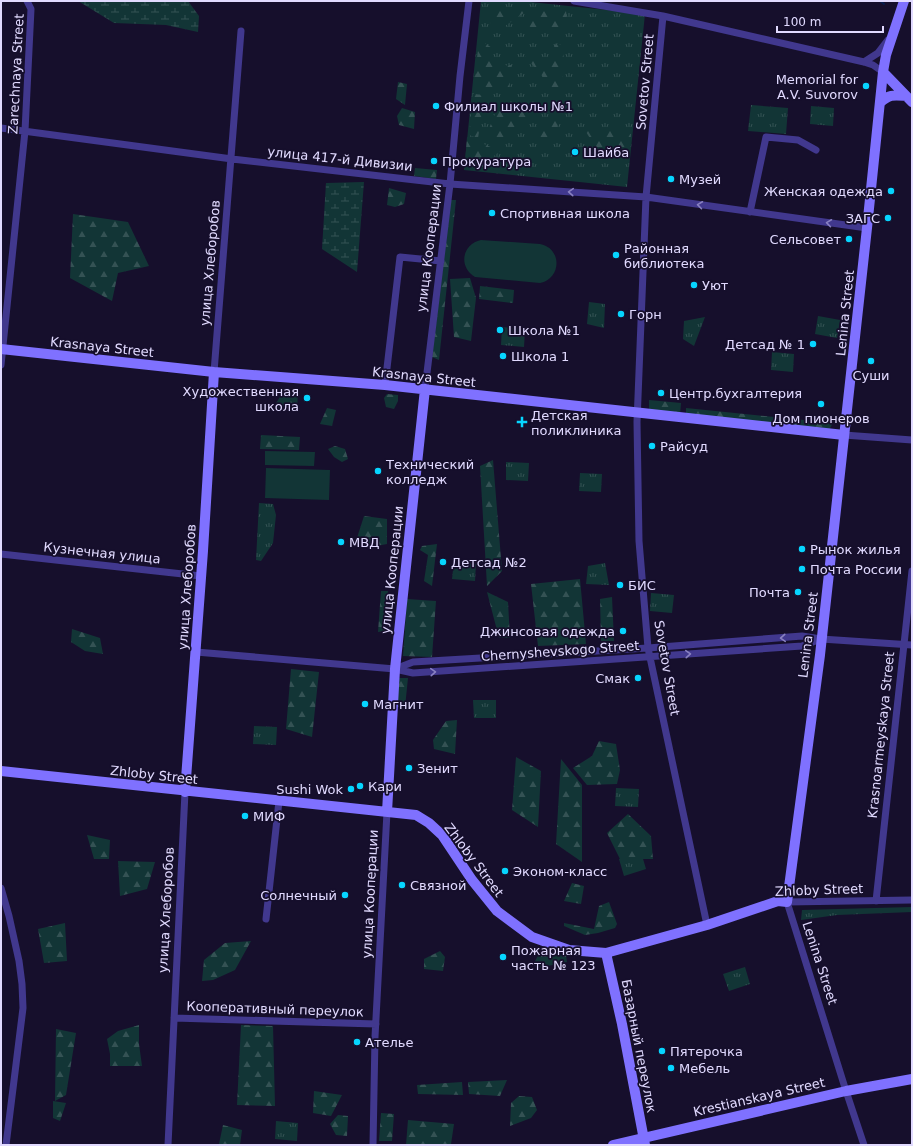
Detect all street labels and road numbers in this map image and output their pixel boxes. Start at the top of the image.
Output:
street label: Zarechnaya Street [5,13,27,135]
street label: Sovetov Street [633,33,657,131]
street label: улица 417-й Дивизии [267,144,413,174]
street label: улица Кооперации [414,183,444,313]
street label: улица Хлеборобов [197,199,223,327]
street label: Lenina Street [833,269,857,357]
street label: Krasnaya Street [49,334,155,360]
street label: Krasnaya Street [371,364,477,390]
street label: улица Кооперации [378,505,406,635]
street label: улица Хлеборобов [175,523,199,651]
street label: Кузнечная улица [43,539,161,567]
street label: Lenina Street [795,591,821,679]
street label: Sovetov Street [651,619,683,717]
street label: Chernyshevskogo Street [480,638,640,664]
street label: Krasnoarmeyskaya Street [865,651,897,819]
street label: Zhloby Street [109,763,199,787]
street label: Zhloby Street [441,820,507,900]
street label: улица Кооперации [359,829,381,959]
street label: улица Хлеборобов [155,846,177,974]
street label: Zhloby Street [775,881,863,899]
street label: Lenina Street [799,919,841,1007]
street label: Базарный переулок [619,978,659,1114]
street label: Кооперативный переулок [186,998,364,1020]
street label: Krestianskaya Street [692,1075,826,1119]

